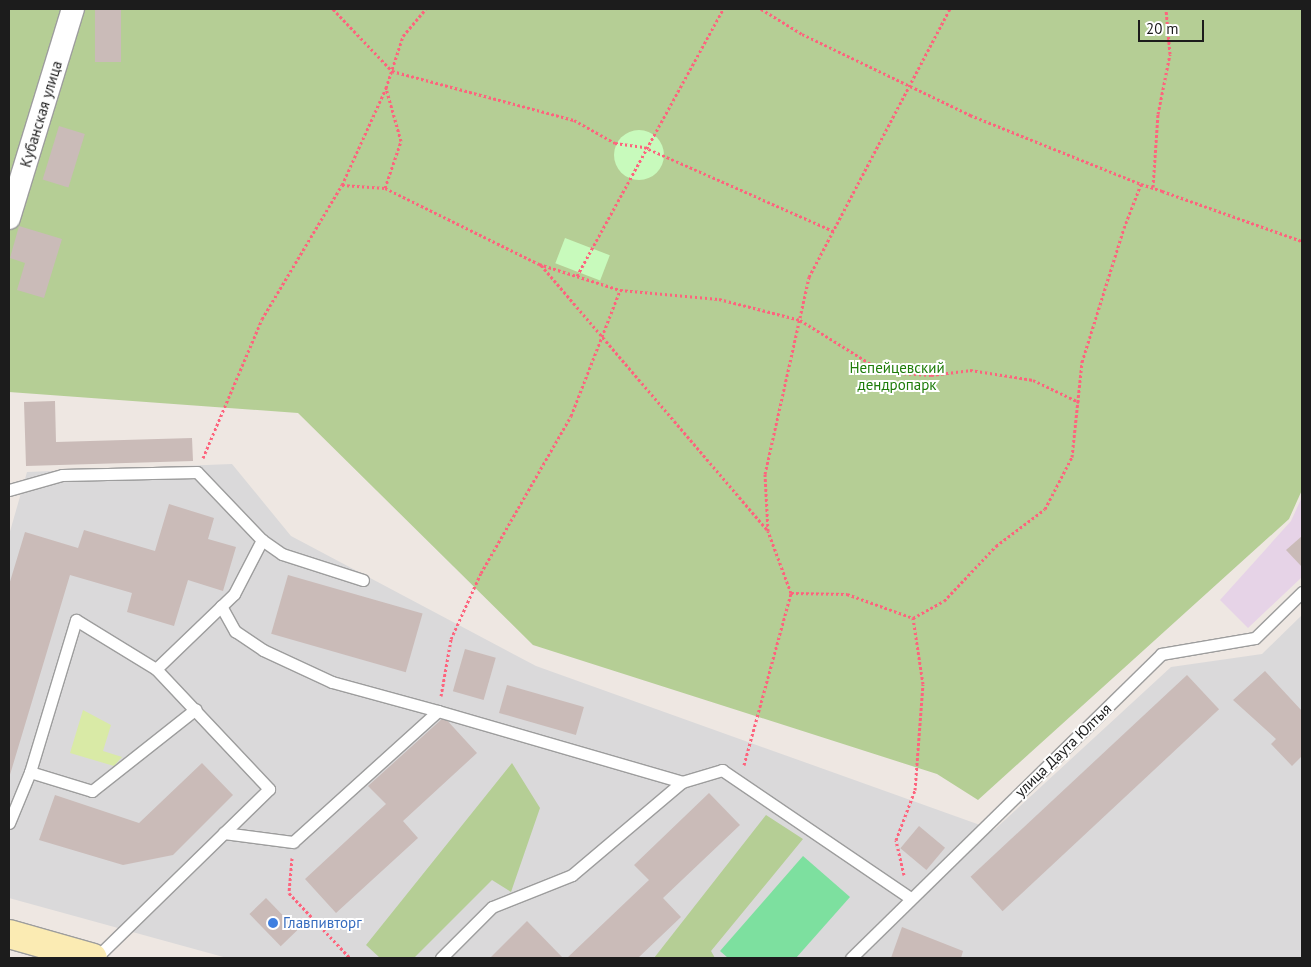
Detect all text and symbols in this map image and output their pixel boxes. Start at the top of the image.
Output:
scale bar [1141,10,1207,42]
text: 20 m [1146,19,1179,38]
street label: Кубанская улица [16,59,66,169]
park label: Непейцевский дендропарк [849,358,945,393]
street label: улица Даута Юлтыя [1011,699,1115,801]
place label: Главпивторг [283,914,362,932]
marker: Главпивторг [267,917,279,929]

